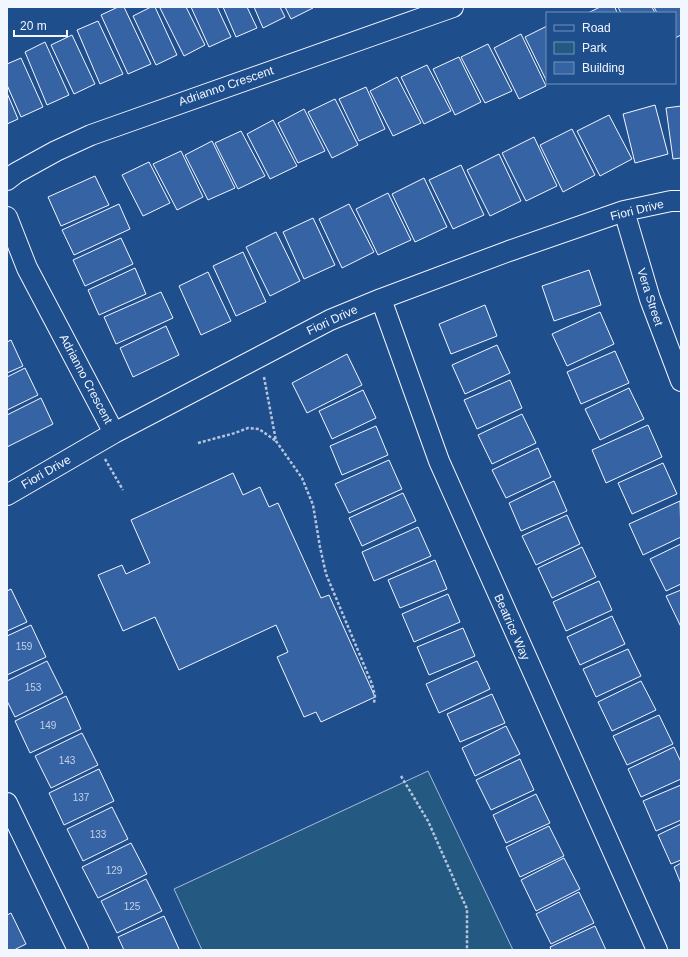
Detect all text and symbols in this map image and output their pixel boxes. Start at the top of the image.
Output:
scale bar [14,12,67,38]
legend [546,12,676,84]
text: 20 m [20,19,47,33]
text: Road [582,21,611,35]
text: Park [582,41,608,55]
text: Building [582,61,625,75]
street label: Adrianno Crescent [177,63,276,109]
street label: Fiori Drive [609,197,666,223]
street label: Vera Street [634,266,666,328]
street label: Fiori Drive [304,302,360,338]
street label: Adrianno Crescent [56,332,116,427]
street label: Fiori Drive [19,452,73,492]
street label: Beatrice Way [491,592,533,662]
house number: 159 [16,641,33,652]
house number: 153 [25,682,42,693]
house number: 149 [40,720,57,731]
house number: 143 [59,755,76,766]
house number: 137 [73,792,90,803]
house number: 133 [90,829,107,840]
house number: 129 [106,865,123,876]
house number: 125 [124,901,141,912]

